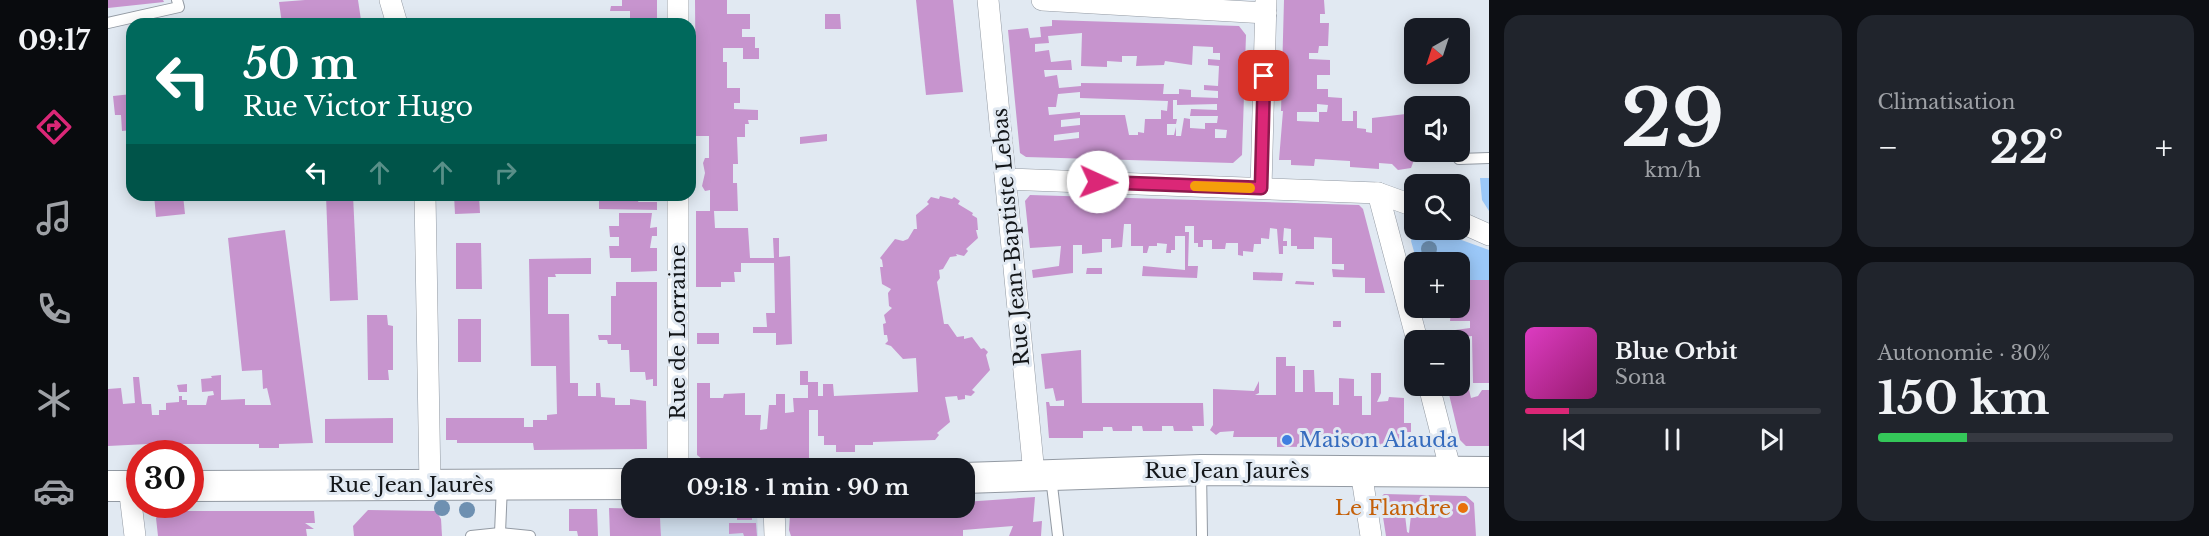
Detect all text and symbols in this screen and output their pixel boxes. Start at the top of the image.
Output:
north arrow [1404,18,1470,84]
map controls [1404,18,1470,396]
text: 09:17 [18,24,90,57]
text: 50 m [243,38,357,90]
icon: left [144,42,222,120]
pin [1238,50,1289,101]
icon: arrive [1247,59,1280,92]
text: 29 [1621,70,1724,167]
text: Rue Victor Hugo [243,90,473,123]
text: Climatisation [1878,90,2015,114]
button: sound [1404,96,1470,162]
icon: directions [33,106,75,148]
street label: Rue Jean-Baptiste Lebas [987,107,1035,367]
text: 22° [1990,119,2063,175]
text: − [1878,127,1898,168]
text: + [2155,127,2173,168]
position arrow [1066,150,1130,214]
icon: left [300,156,333,189]
icon: ahead [363,156,396,189]
icon: ahead [426,156,459,189]
icon: right [489,156,522,189]
text: km/h [1644,158,1701,182]
button: search [1404,174,1470,240]
icon: music [33,197,75,239]
street label: Rue de Lorraine [665,244,691,420]
button: + [1404,252,1470,318]
icon: phone [33,288,75,330]
button: − [1404,330,1470,396]
text: Blue Orbit [1615,338,1737,365]
text: Autonomie · 30% [1878,341,2051,365]
text: Sona [1615,365,1666,389]
text: 150 km [1878,370,2050,426]
icon: climate [33,379,75,421]
icon: previous [1558,423,1591,456]
icon: pause [1656,423,1689,456]
icon: next [1755,423,1788,456]
place label: Maison Alauda [1299,427,1459,453]
marker: Maison Alauda [1280,433,1294,447]
speed limit sign: 30 [126,440,204,518]
street label: Rue Jean Jaurès [1144,458,1310,484]
icon: car [33,470,75,512]
street label: Rue Jean Jaurès [328,472,494,498]
text: 09:18 · 1 min · 90 m [687,474,909,501]
place label: Le Flandre [1335,495,1451,521]
marker: Le Flandre [1456,501,1470,515]

